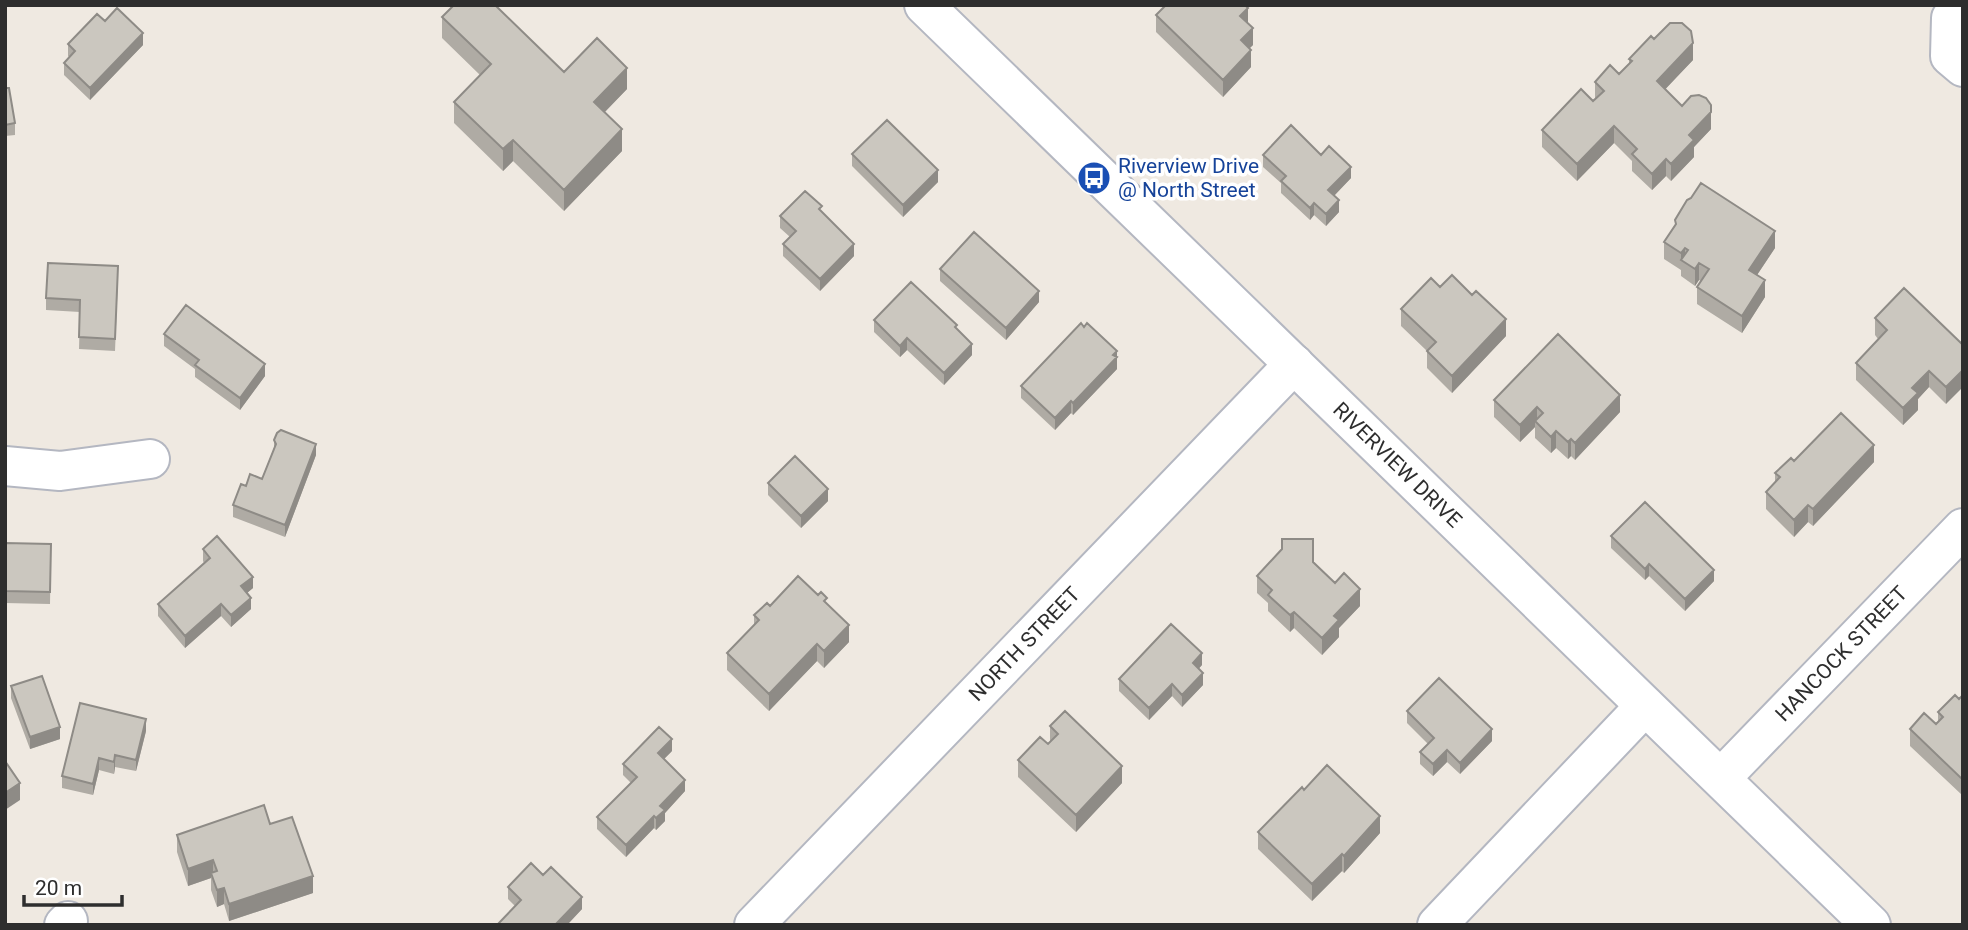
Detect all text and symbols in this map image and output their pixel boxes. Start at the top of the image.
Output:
place label: Riverview Drive @ North Street [1118,154,1259,202]
bus stop icon: Riverview Drive @ North Street [1075,159,1113,197]
street label: RIVERVIEW DRIVE [1328,397,1467,533]
street label: HANCOCK STREET [1771,581,1912,726]
street label: NORTH STREET [964,582,1085,706]
scale bar [24,864,122,908]
text: 20 m [35,876,82,900]

